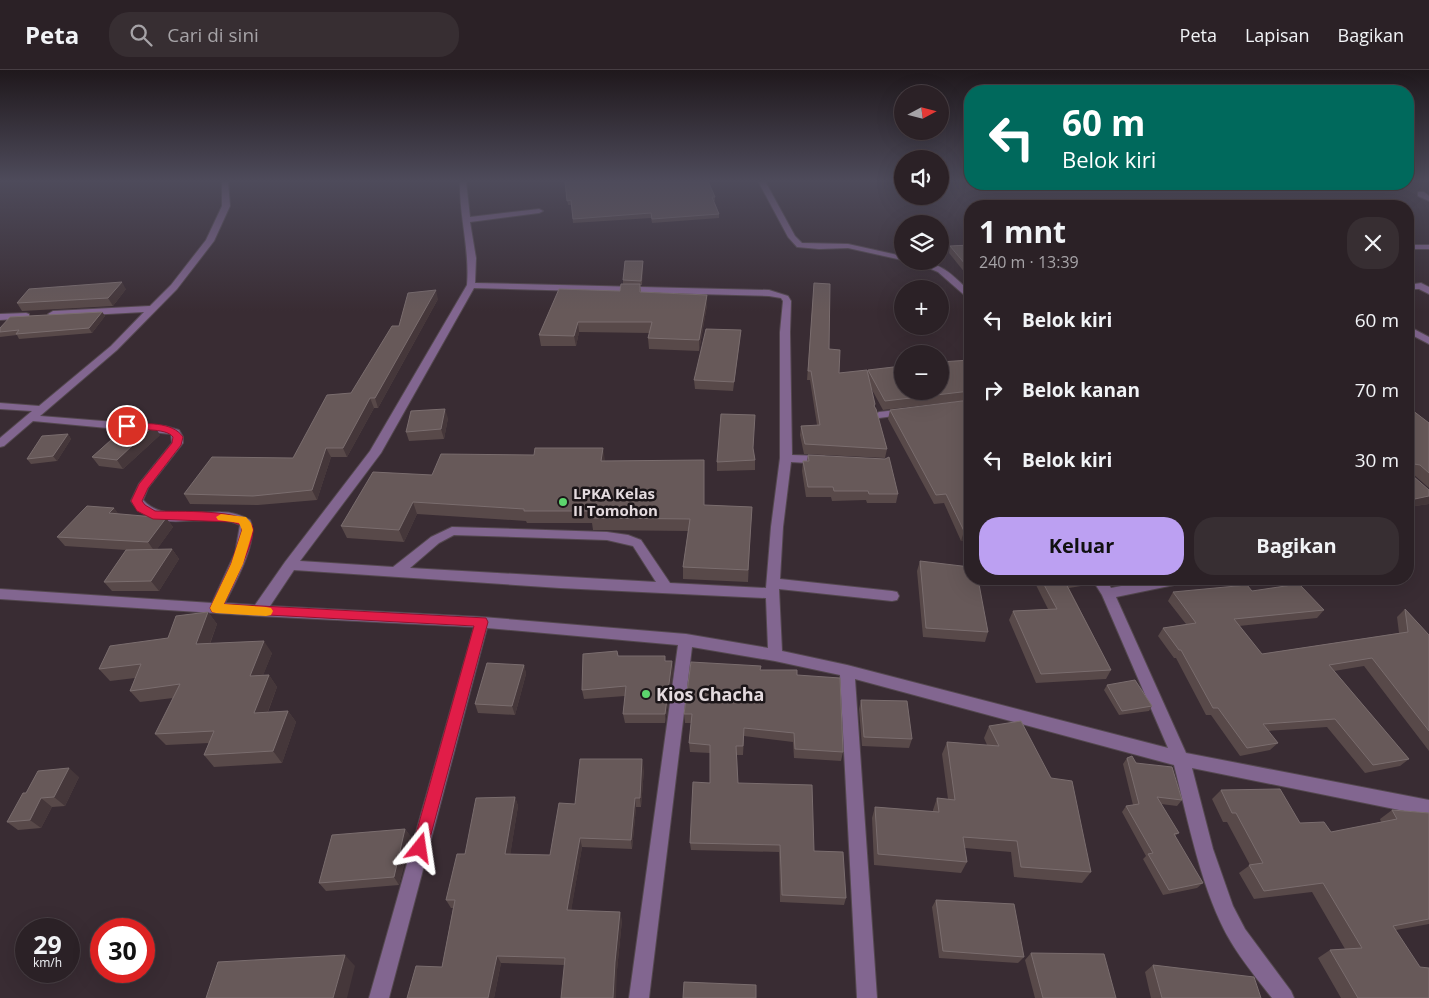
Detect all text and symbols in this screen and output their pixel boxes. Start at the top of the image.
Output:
search box [109,12,459,57]
text: Peta [25,18,79,51]
icon: search [127,21,155,49]
text: Cari di sini [167,22,259,48]
text: Peta [1180,23,1217,47]
text: Lapisan [1245,23,1310,47]
text: Bagikan [1338,23,1404,47]
north arrow [894,85,949,140]
map controls [894,85,949,400]
text: 60 m [1062,99,1145,146]
icon: left [979,105,1044,170]
text: Belok kiri [1062,144,1156,174]
button: sound [894,150,949,205]
text: 1 mnt [979,211,1066,252]
button: layers [894,215,949,270]
button: close [1347,217,1399,269]
text: 240 m · 13:39 [979,251,1079,273]
button: + [894,280,949,335]
icon: left [979,306,1007,334]
text: Belok kiri [1022,307,1112,333]
text: 60 m [1355,307,1399,333]
button: − [894,345,949,400]
icon: right [979,376,1007,404]
text: Belok kanan [1022,377,1140,403]
text: 70 m [1355,377,1399,403]
pin [106,405,148,447]
icon: arrive [113,412,141,440]
icon: left [979,446,1007,474]
text: Belok kiri [1022,447,1112,473]
text: 30 m [1355,447,1399,473]
place label: LPKA Kelas II Tomohon [573,483,658,520]
marker: LPKA Kelas II Tomohon [557,496,569,508]
button: Keluar [979,517,1184,575]
button: Bagikan [1194,517,1399,575]
place label: Kios Chacha [656,682,764,706]
marker: Kios Chacha [640,688,652,700]
position arrow [393,821,445,873]
speed limit sign: 30 [90,918,155,983]
text: 29 [33,927,62,961]
text: km/h [33,954,62,971]

